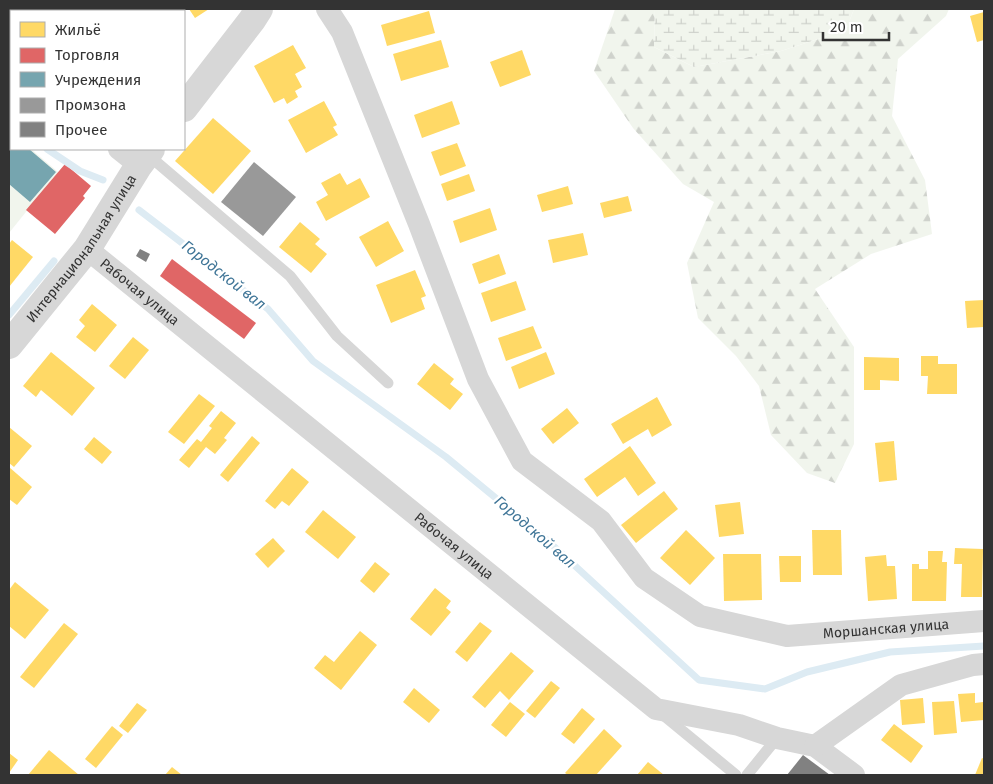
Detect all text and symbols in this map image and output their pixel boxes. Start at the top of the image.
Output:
legend [10,10,185,150]
scale bar [823,10,889,42]
text: 20 m [830,18,863,36]
text: Жильё [55,21,101,39]
text: Торговля [55,46,120,64]
text: Учреждения [55,71,141,89]
text: Промзона [55,96,126,114]
text: Прочее [55,121,107,139]
street label: Интернациональная улица [23,171,140,326]
water label: Городской вал [178,237,270,313]
street label: Рабочая улица [96,255,183,329]
water label: Городской вал [491,492,579,572]
street label: Рабочая улица [411,509,497,583]
street label: Моршанская улица [822,616,950,642]

